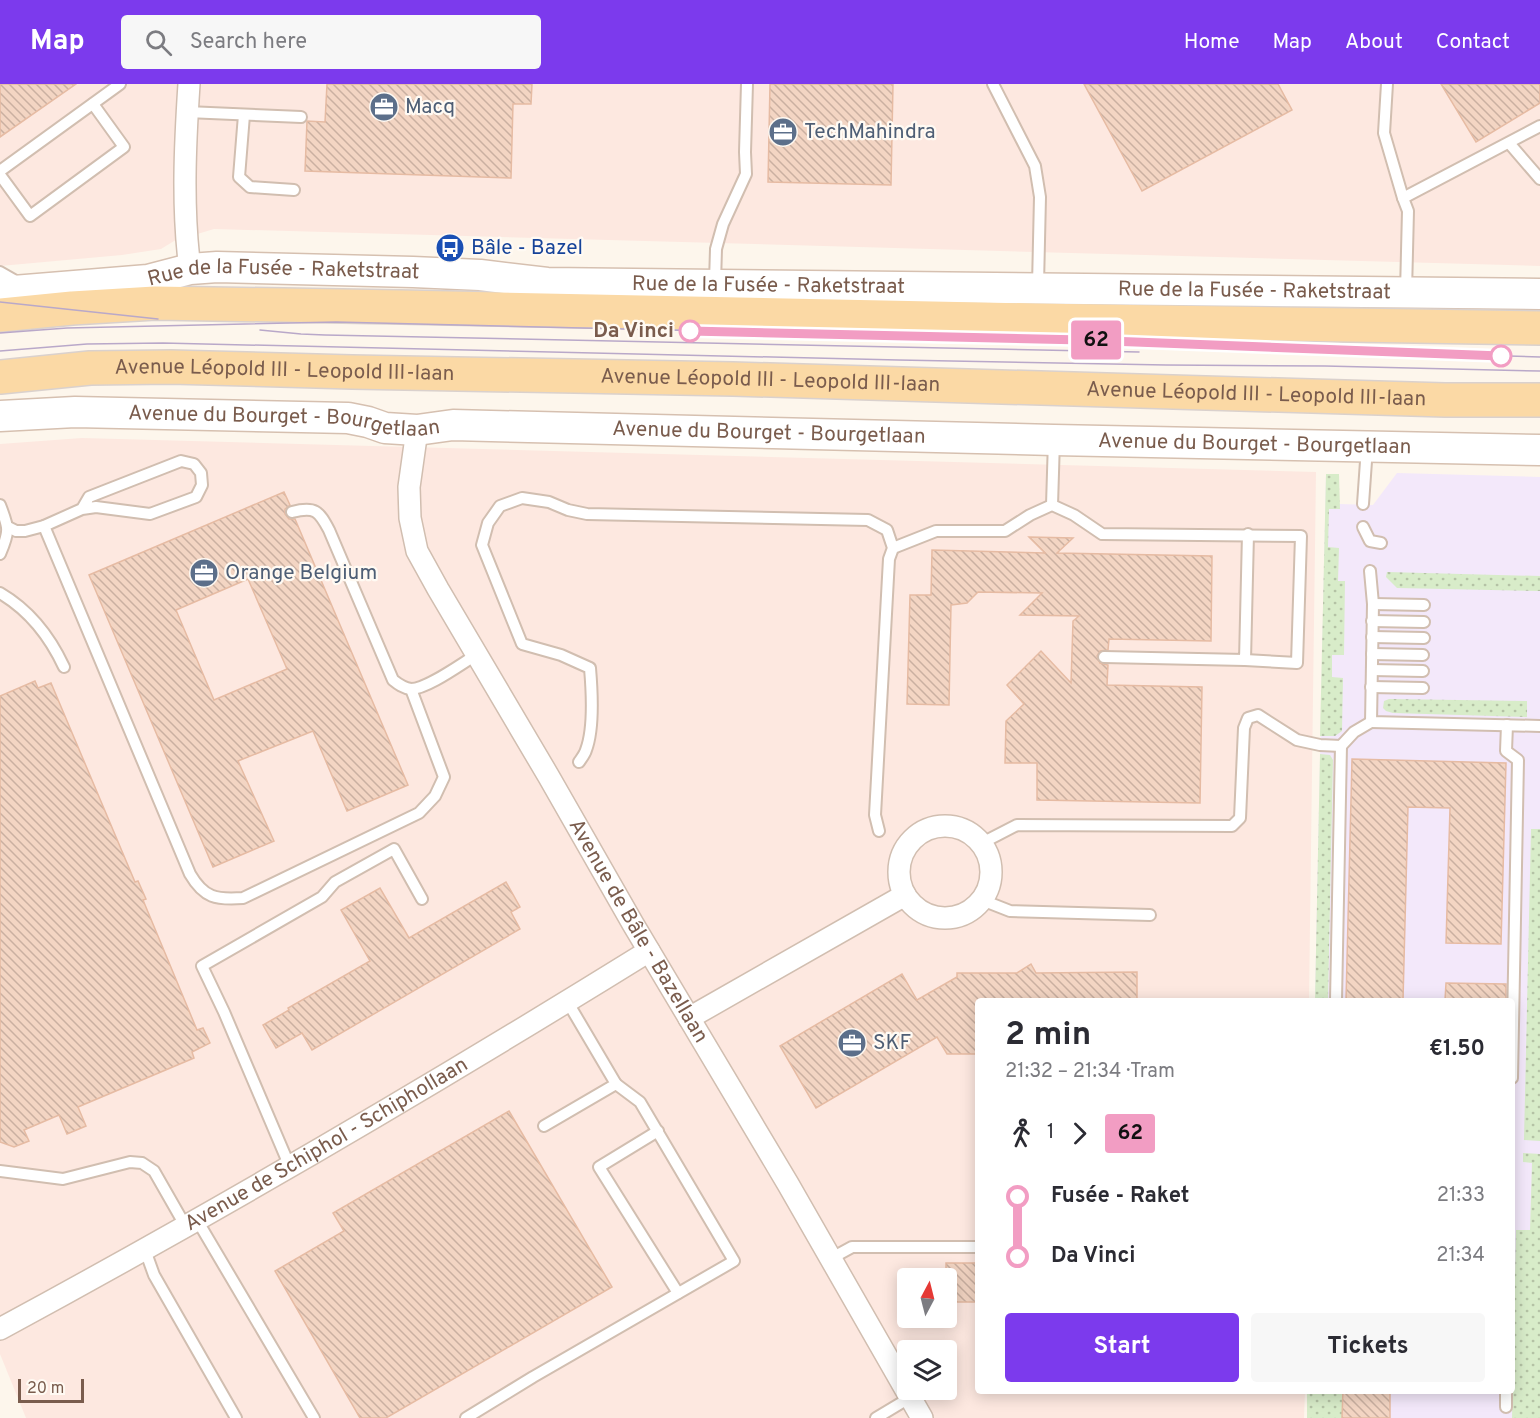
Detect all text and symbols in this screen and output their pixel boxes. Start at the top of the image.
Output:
search box [121,15,541,69]
text: Map [30,24,85,60]
icon: search [142,26,175,59]
text: Search here [190,29,307,56]
text: Home [1184,29,1240,56]
text: Map [1273,29,1312,56]
text: About [1345,29,1403,56]
text: Contact [1436,29,1510,56]
office icon: Macq [368,91,400,123]
place label: Macq [405,94,455,121]
office icon: TechMahindra [767,116,799,148]
place label: TechMahindra [804,119,936,146]
bus stop icon: Bâle - Bazel [434,232,466,264]
place label: Bâle - Bazel [471,235,583,262]
street label: Rue de la Fusée - Raketstraat [145,253,420,293]
street label: Rue de la Fusée - Raketstraat [632,270,905,300]
street label: Rue de la Fusée - Raketstraat [1118,276,1391,306]
place label: Da Vinci [593,318,674,345]
marker: Da Vinci [679,320,701,342]
line badge: 62 [1069,320,1123,360]
text: 62 [1083,327,1109,354]
unlabelled marker [1490,345,1512,367]
street label: Avenue Léopold III - Leopold III-laan [114,353,455,387]
street label: Avenue Léopold III - Leopold III-laan [600,363,941,399]
street label: Avenue Léopold III - Leopold III-laan [1086,376,1427,413]
street label: Avenue du Bourget - Bourgetlaan [128,400,442,443]
street label: Avenue du Bourget - Bourgetlaan [612,415,926,450]
street label: Avenue du Bourget - Bourgetlaan [1098,427,1412,461]
office icon: Orange Belgium [188,557,220,589]
place label: Orange Belgium [225,560,377,587]
street label: Avenue de Bâle - Bazellaan [562,814,714,1048]
text: 2 min [1005,1015,1091,1057]
office icon: SKF [836,1027,868,1059]
place label: SKF [873,1030,911,1057]
text: €1.50 [1429,1036,1485,1063]
street label: Avenue de Schiphol - Schiphollaan [180,1051,473,1237]
text: 21:32 – 21:34 · Tram [1005,1059,1175,1085]
icon: walk [1005,1117,1038,1150]
icon: forward [1063,1117,1096,1150]
text: 1 [1047,1120,1054,1146]
text: 62 [1117,1120,1143,1147]
text: Fusée - Raket [1051,1183,1189,1210]
text: 21:33 [1437,1183,1485,1209]
text: Da Vinci [1051,1243,1136,1270]
text: 21:34 [1436,1243,1485,1269]
north arrow [897,1268,957,1328]
map controls [897,1268,957,1400]
button: Start [1005,1313,1239,1382]
button: Tickets [1251,1313,1485,1382]
button: layers [897,1340,957,1400]
scale bar [18,1376,84,1404]
text: 20 m [27,1379,64,1399]

